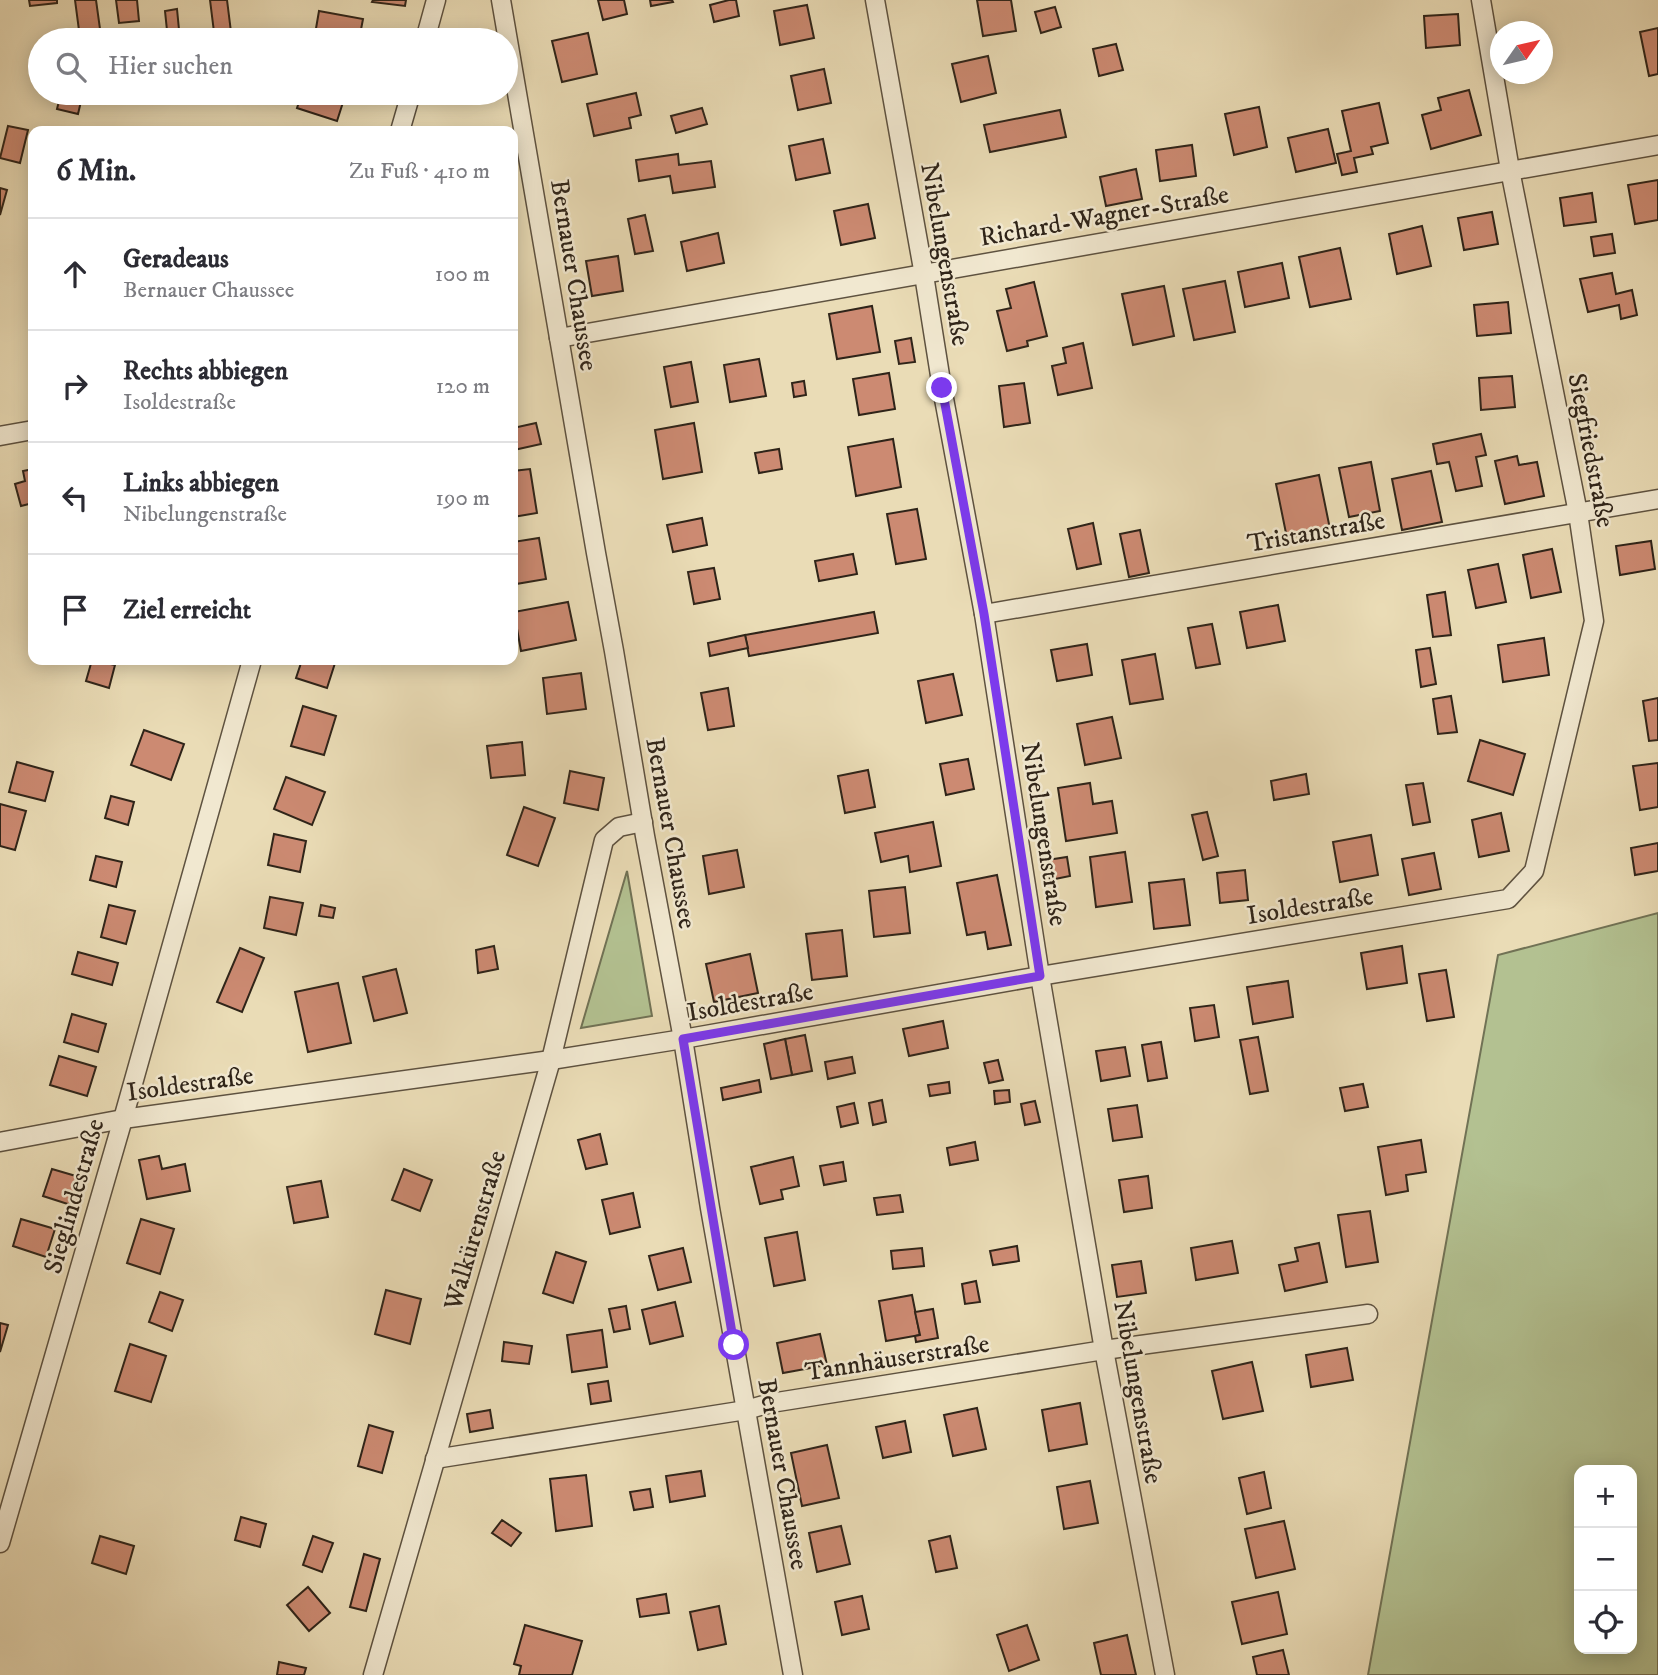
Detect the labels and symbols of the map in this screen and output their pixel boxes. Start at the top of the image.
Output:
north arrow [1490,21,1553,84]
street label: Nibelungenstraße [912,160,977,348]
street label: Bernauer Chaussee [542,177,605,373]
street label: Richard-Wagner-Straße [977,178,1232,255]
street label: Siegfriedstraße [1559,370,1622,530]
route end [926,372,957,403]
street label: Tristanstraße [1245,504,1388,561]
street label: Bernauer Chaussee [637,735,704,931]
street label: Nibelungenstraße [1013,740,1074,928]
street label: Isoldestraße [1245,880,1376,933]
street label: Isoldestraße [685,975,816,1030]
street label: Isoldestraße [125,1059,256,1110]
street label: Sieglindestraße [37,1115,112,1278]
street label: Walkürenstraße [437,1147,514,1315]
street label: Nibelungenstraße [1105,1298,1170,1486]
street label: Tannhäuserstraße [803,1328,992,1389]
route start [718,1329,749,1360]
street label: Bernauer Chaussee [749,1376,816,1572]

